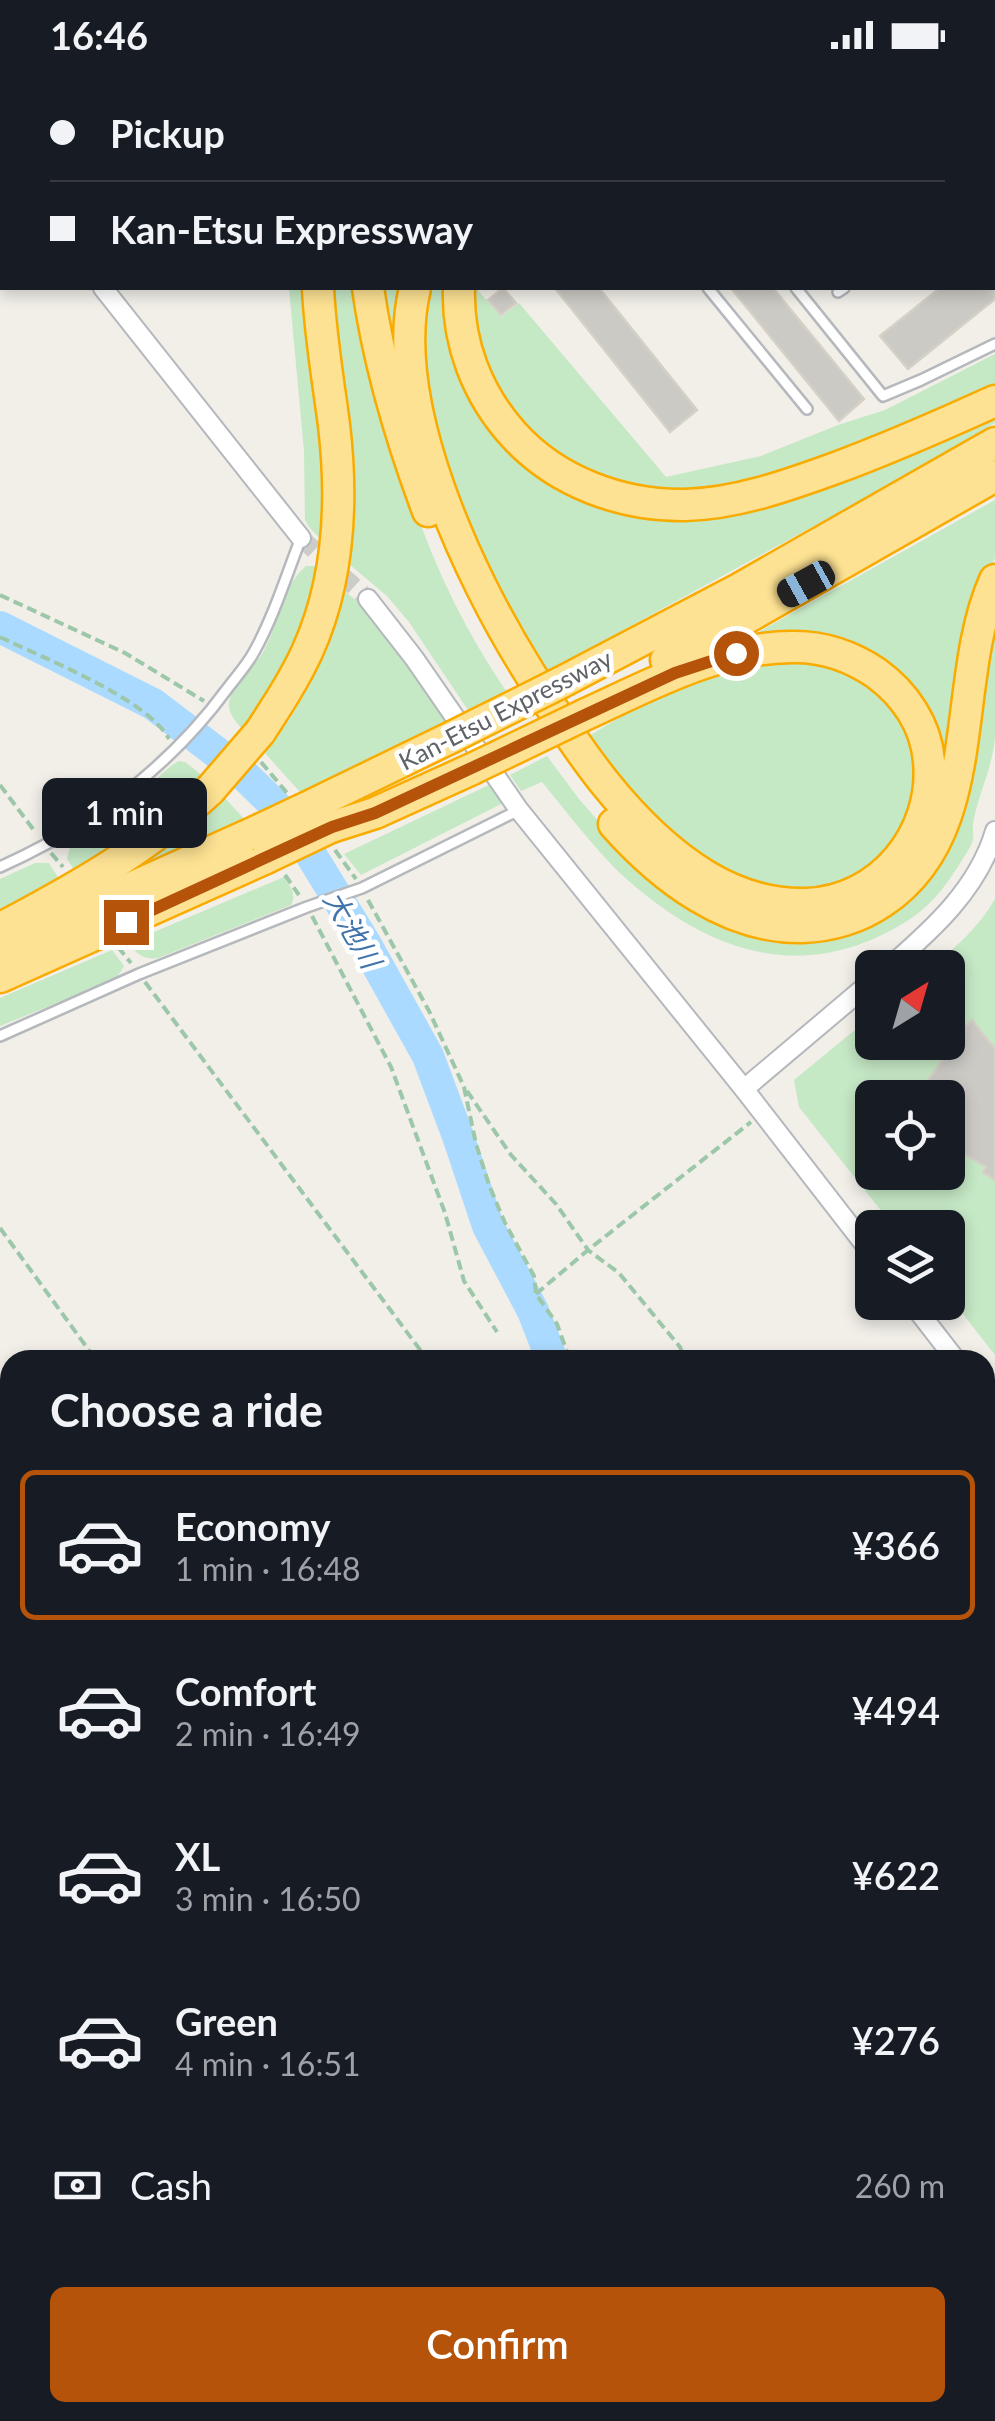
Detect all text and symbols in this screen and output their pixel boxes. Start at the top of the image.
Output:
text: 16:46 [50,12,148,58]
text: Pickup [110,110,225,156]
text: Kan-Etsu Expressway [110,206,473,252]
car [772,556,840,612]
route start [714,631,759,676]
street label: Kan-Etsu Expressway [393,642,617,776]
callout: 1 min [44,777,208,847]
text: 1 min [85,793,164,832]
water label: 大池川 [317,884,390,976]
route end [104,900,149,945]
north arrow [855,950,965,1060]
map controls [855,950,965,1320]
button: locate [855,1080,965,1190]
button: layers [855,1210,965,1320]
text: Choose a ride [50,1383,323,1437]
icon: car [55,1500,145,1590]
text: Economy [175,1503,330,1549]
text: ¥366 [852,1522,940,1568]
text: 1 min · 16:48 [175,1549,361,1588]
icon: car [55,1665,145,1755]
text: Comfort [175,1668,316,1714]
text: ¥494 [852,1687,940,1733]
text: 2 min · 16:49 [175,1714,361,1753]
icon: car [55,1830,145,1920]
text: XL [175,1833,220,1879]
text: ¥622 [852,1852,940,1898]
text: 3 min · 16:50 [175,1879,361,1918]
icon: car [55,1995,145,2085]
text: Green [175,1998,278,2044]
text: ¥276 [852,2017,940,2063]
text: 4 min · 16:51 [175,2044,361,2083]
icon: cash [50,2158,105,2213]
text: Cash [130,2162,212,2208]
text: 260 m [855,2166,945,2205]
button: Confirm [50,2287,945,2402]

